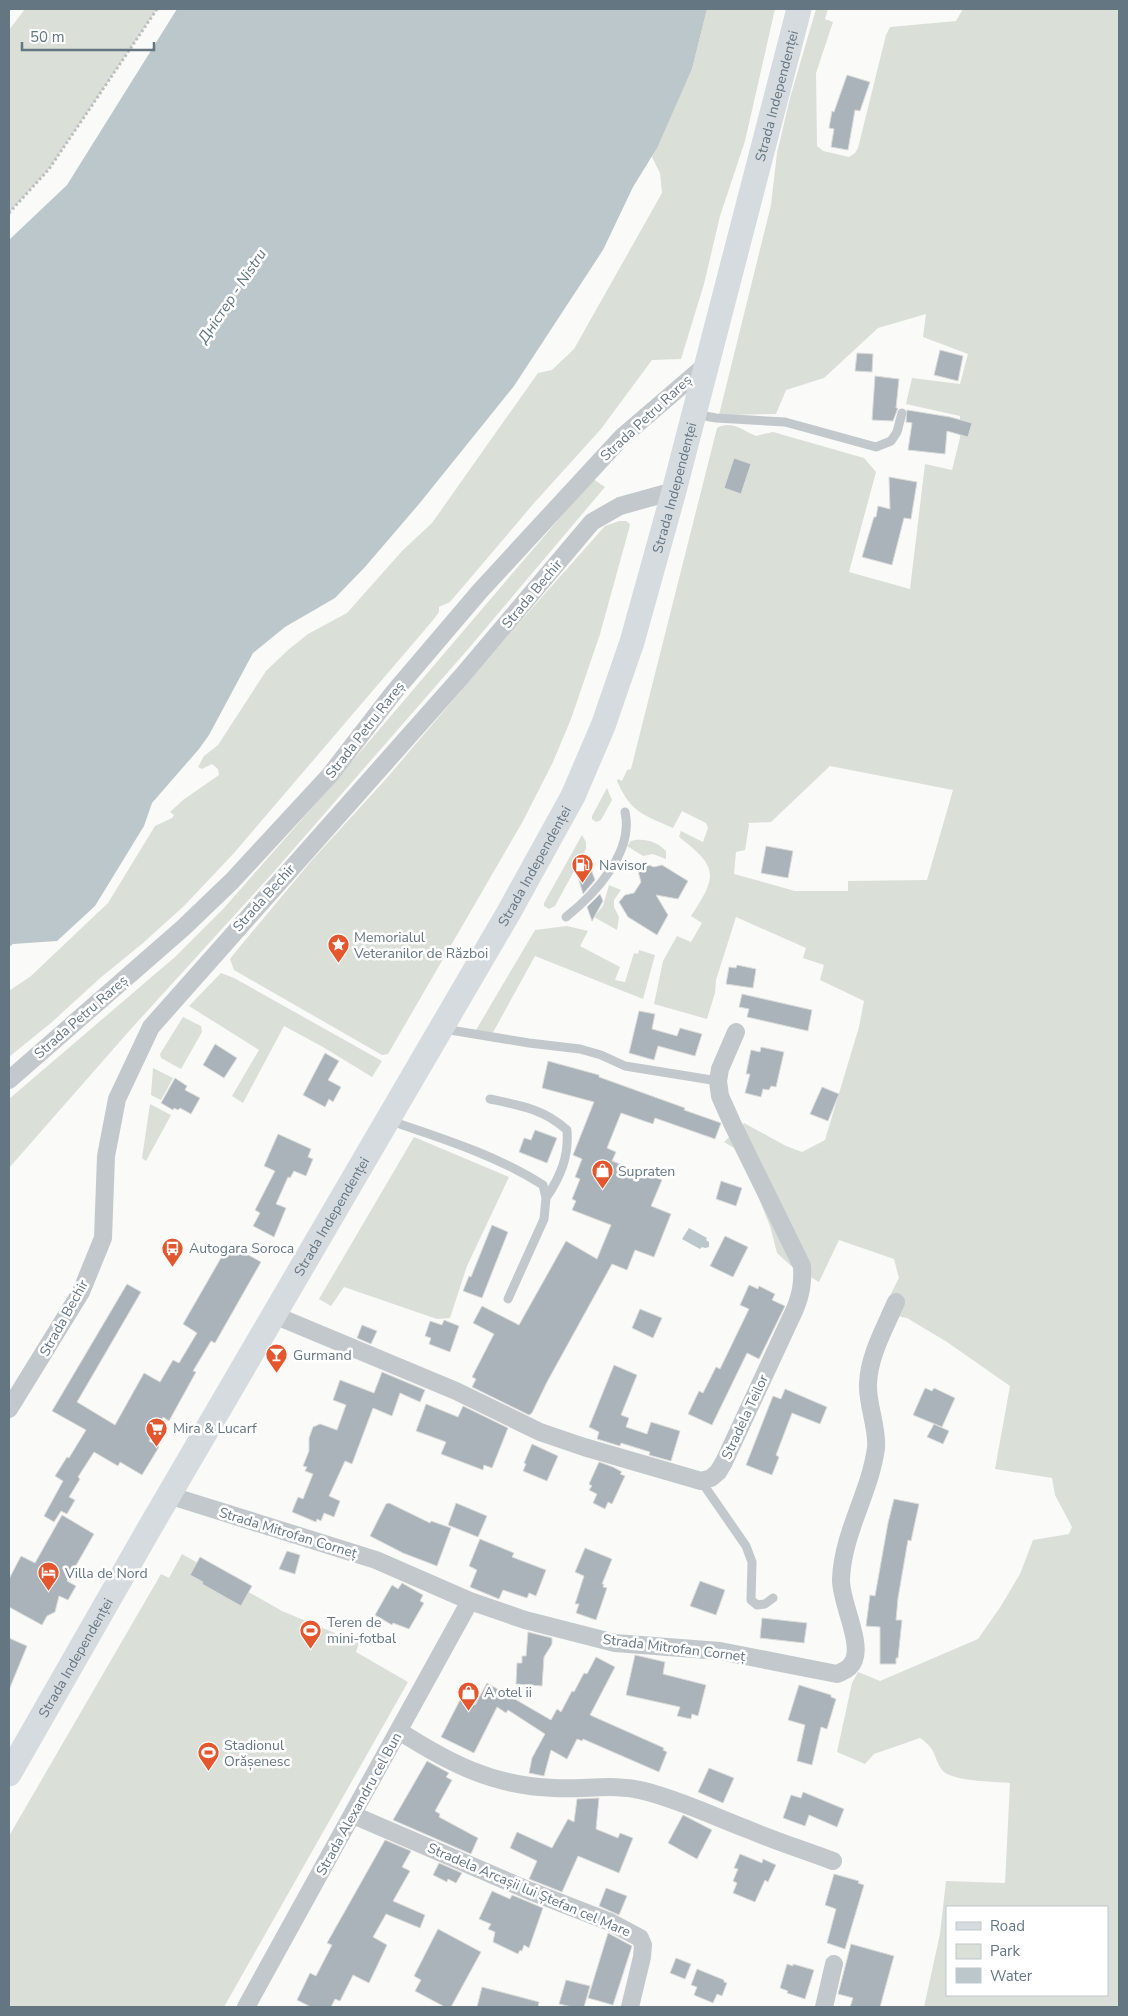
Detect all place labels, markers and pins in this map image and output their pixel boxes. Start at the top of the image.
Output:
fuel station icon: Navisor [571,853,595,884]
place label: Navisor [599,856,647,875]
place label: Memorialul Veteranilor de Război [353,928,488,963]
place icon: Memorialul Veteranilor de Război [326,933,350,964]
shop icon: Supraten [590,1159,614,1190]
place label: Supraten [618,1162,675,1181]
bus stop icon: Autogara Soroca [161,1236,185,1267]
place label: Autogara Soroca [189,1239,294,1258]
bar icon: Gurmand [265,1343,289,1374]
place label: Gurmand [293,1346,352,1365]
supermarket icon: Mira & Lucarf [145,1416,169,1447]
place label: Mira & Lucarf [173,1419,257,1438]
hotel icon: Villa de Nord [37,1561,61,1592]
place label: Villa de Nord [64,1564,148,1583]
place label: Teren de mini-fotbal [327,1613,397,1648]
sports icon: Teren de mini-fotbal [299,1618,323,1649]
shop icon: A otel ii [456,1680,480,1711]
place label: A otel ii [484,1683,532,1702]
place label: Stadionul Orășenesc [224,1736,290,1771]
sports icon: Stadionul Orășenesc [196,1741,220,1772]

